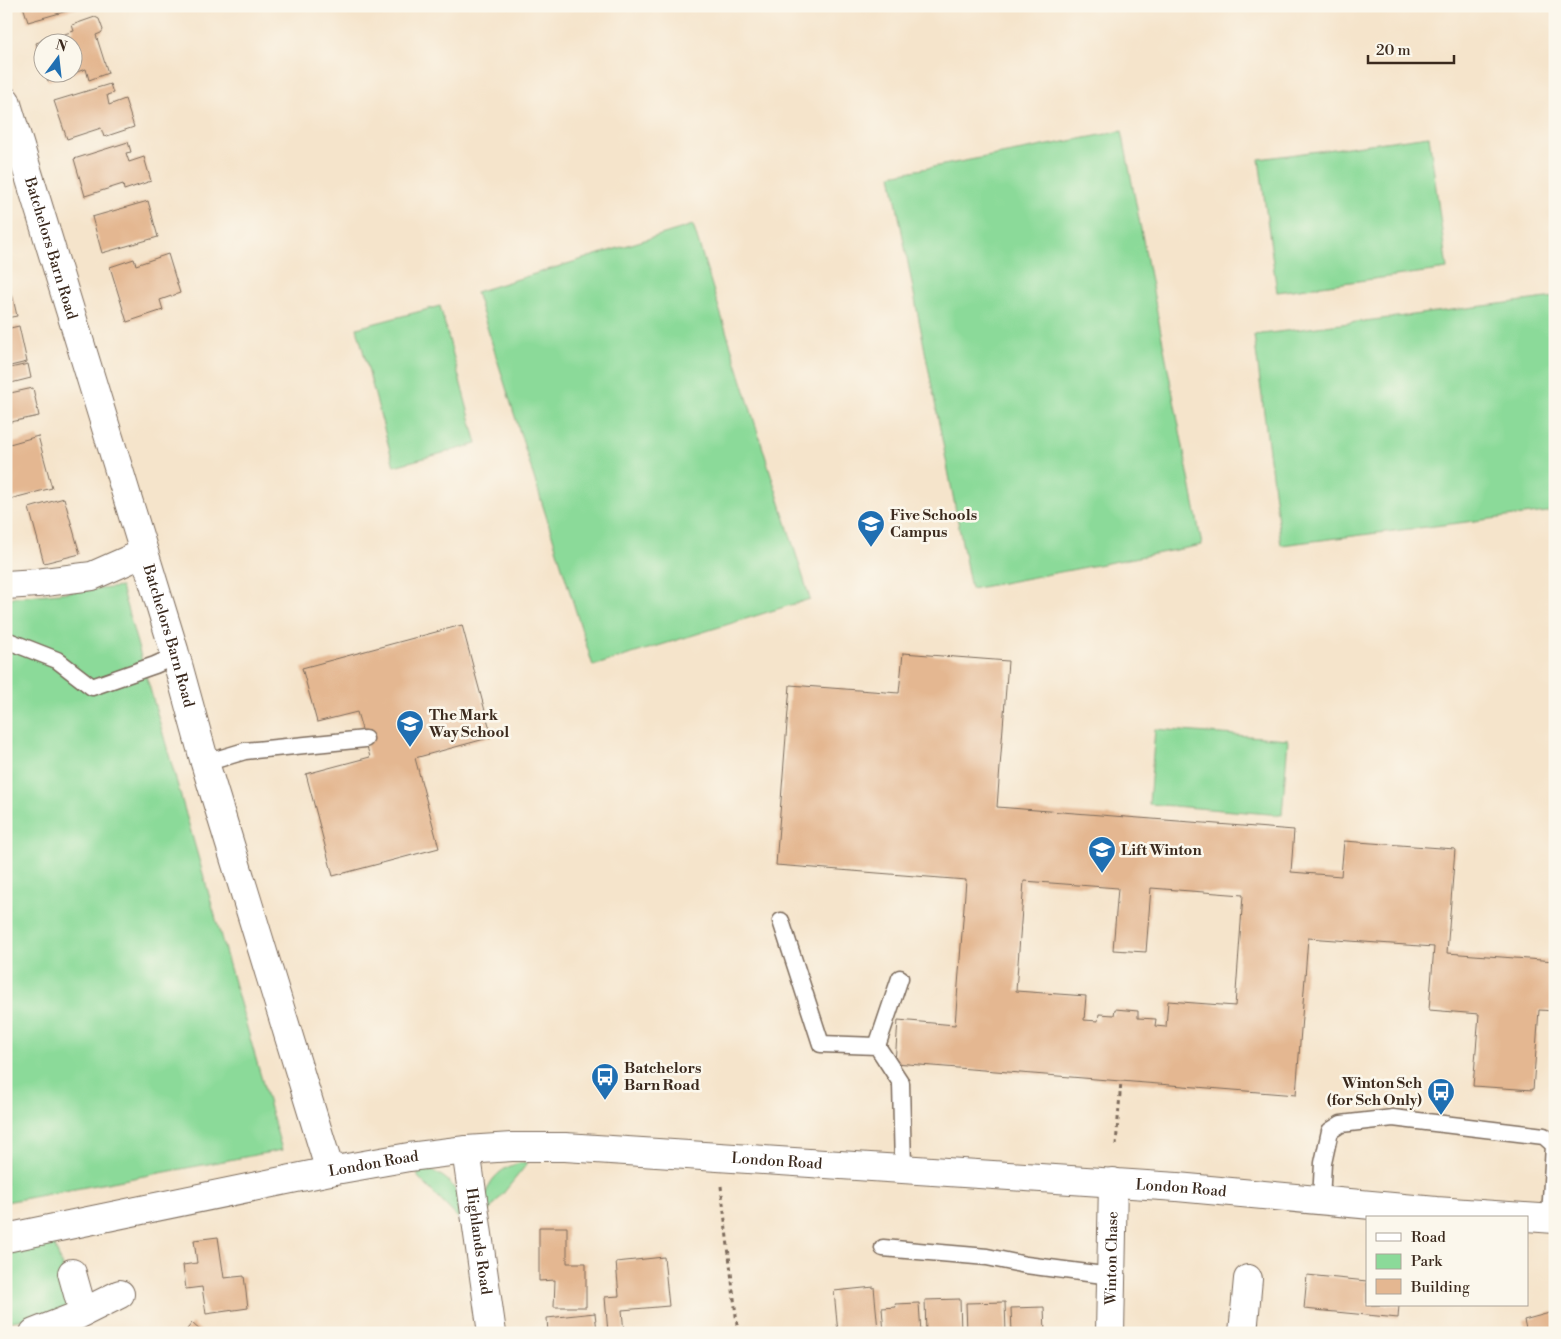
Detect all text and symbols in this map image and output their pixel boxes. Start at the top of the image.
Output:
north arrow [32,32,82,82]
scale bar [1368,32,1455,64]
text: N [53,36,69,57]
text: 20 m [1376,41,1411,60]
street label: Batchelors Barn Road [20,174,81,322]
place label: Five Schools Campus [890,506,977,542]
school or university icon: Five Schools Campus [856,509,886,548]
street label: Batchelors Barn Road [138,561,198,710]
place label: The Mark Way School [428,706,509,742]
school or university icon: The Mark Way School [395,709,425,748]
school or university icon: Lift Winton [1087,835,1117,874]
place label: Lift Winton [1121,841,1202,860]
place label: Batchelors Barn Road [624,1059,702,1095]
bus stop icon: Batchelors Barn Road [590,1062,620,1101]
place label: Winton Sch (for Sch Only) [1327,1074,1423,1110]
bus stop icon: Winton Sch (for Sch Only) [1426,1077,1456,1116]
street label: London Road [327,1147,420,1181]
street label: London Road [731,1149,823,1174]
street label: London Road [1135,1175,1228,1202]
street label: Highlands Road [461,1186,495,1296]
street label: Winton Chase [1102,1211,1122,1306]
legend [1366,1216,1528,1306]
text: Road [1411,1228,1446,1247]
text: Park [1411,1252,1443,1271]
text: Building [1410,1278,1470,1297]

